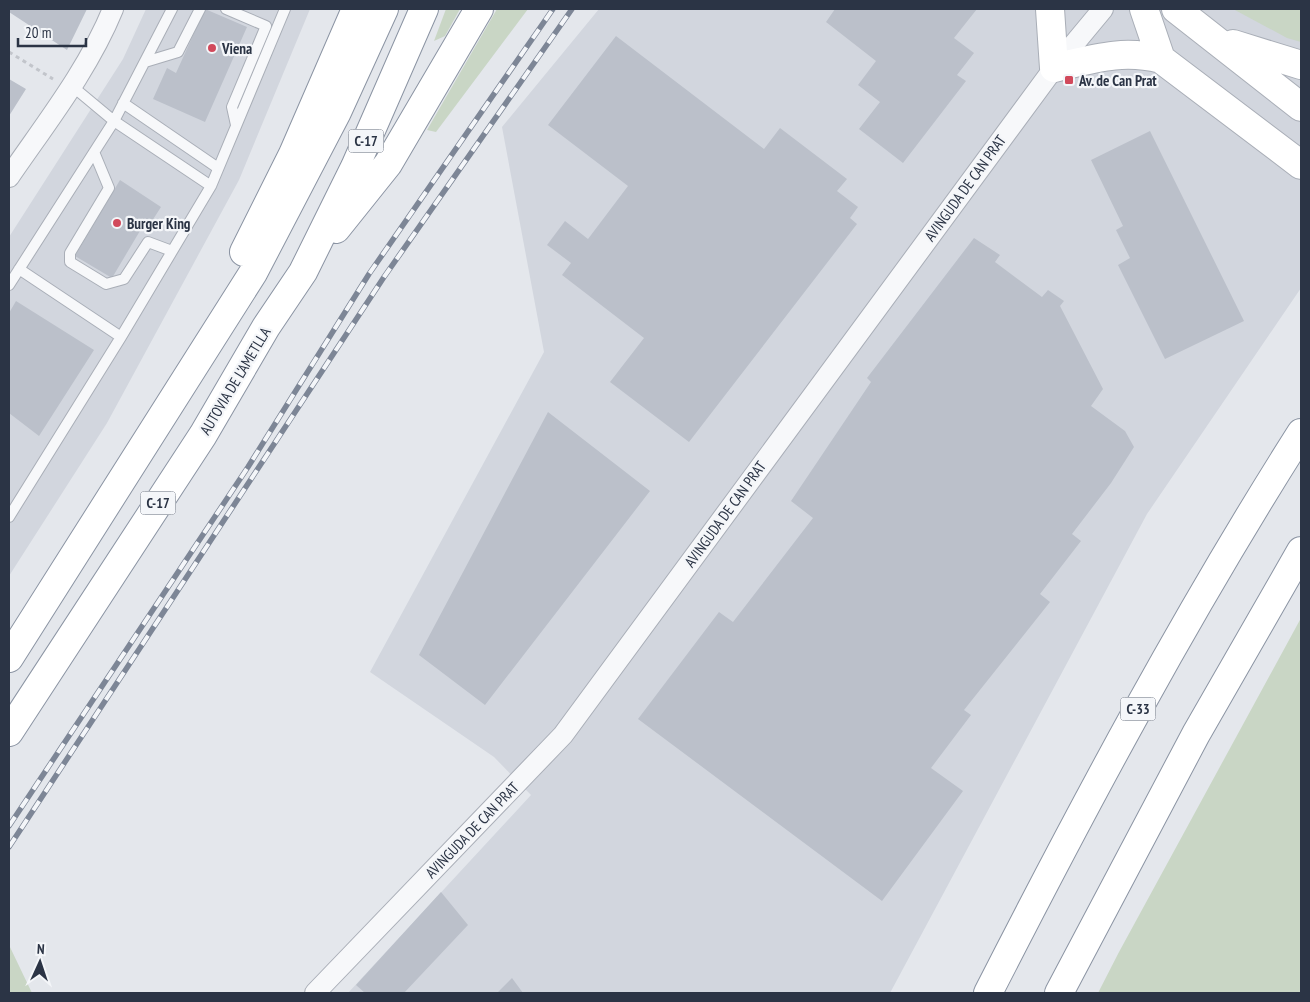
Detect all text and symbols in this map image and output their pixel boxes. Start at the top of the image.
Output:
scale bar [18,15,85,47]
text: 20 m [25,23,51,42]
place label: Viena [221,39,252,58]
marker: Viena [206,42,218,54]
place label: Av. de Can Prat [1078,71,1157,90]
marker: Av. de Can Prat [1063,74,1075,86]
road number: C-17 [348,130,384,152]
street label: AVINGUDA DE CAN PRAT [920,131,1010,245]
place label: Burger King [127,214,191,233]
marker: Burger King [111,217,123,229]
street label: AUTOVIA DE L'AMETLLA [195,323,275,438]
street label: AVINGUDA DE CAN PRAT [680,457,770,571]
road number: C-17 [140,492,176,514]
road number: C-33 [1120,698,1156,721]
street label: AVINGUDA DE CAN PRAT [421,778,523,882]
north arrow [15,937,65,987]
text: N [36,940,45,958]

